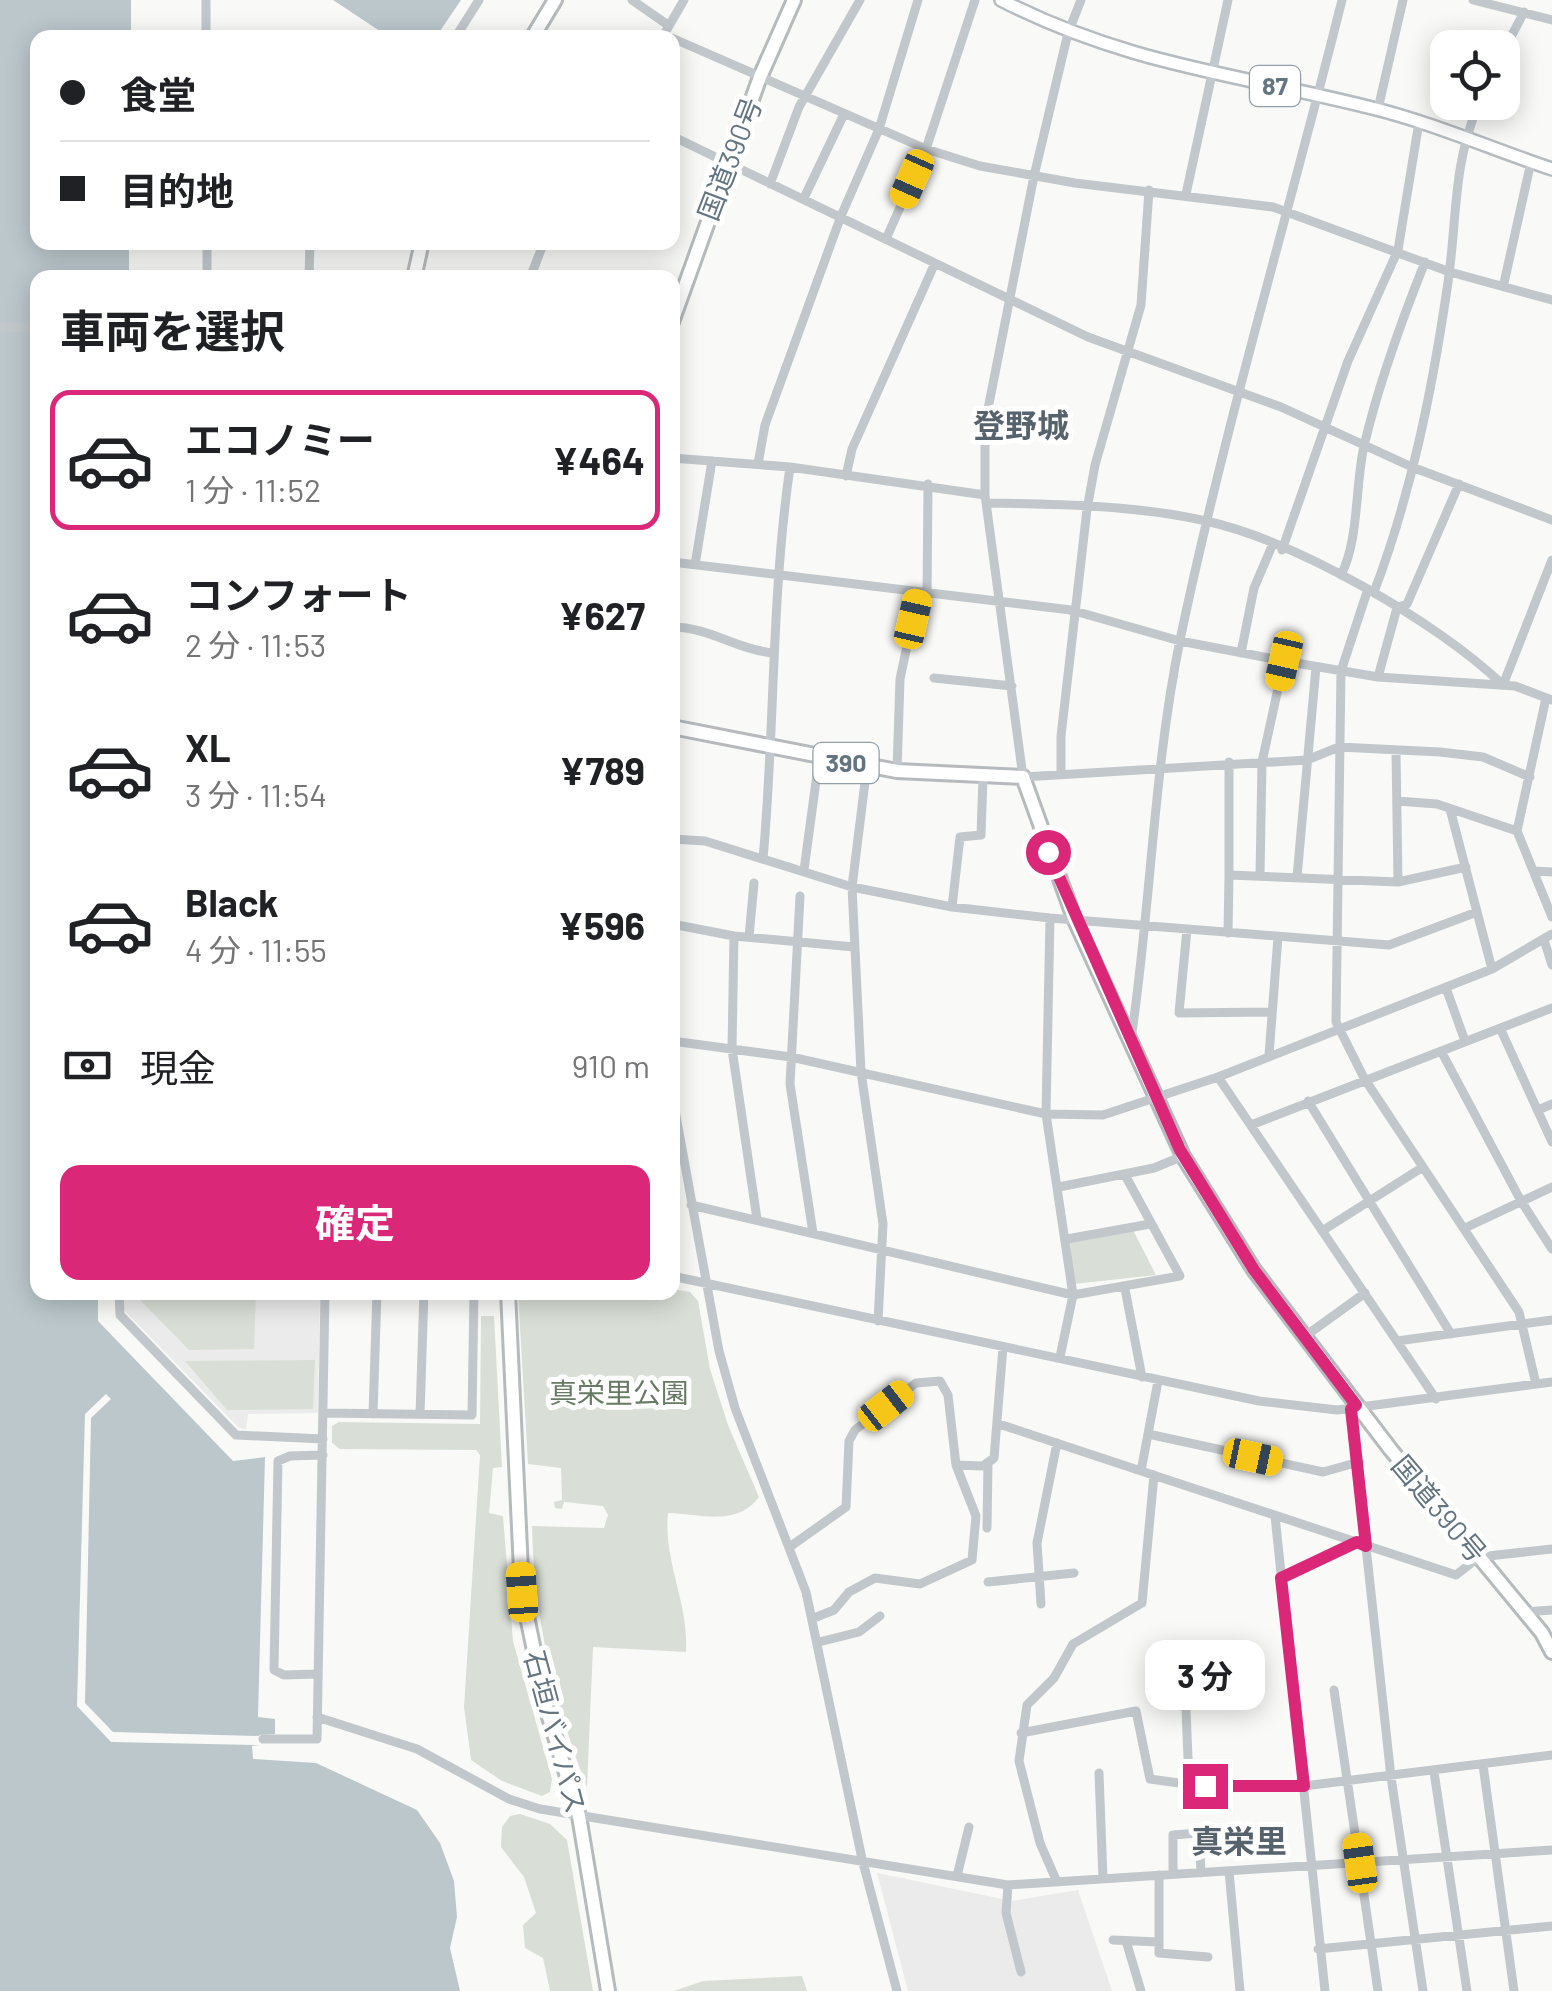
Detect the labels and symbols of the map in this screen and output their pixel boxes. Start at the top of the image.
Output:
road number: 87 [1250,66,1300,106]
street label: 国道390号 [690,92,768,225]
car [886,145,938,213]
district label: 登野城 [973,405,1069,443]
car [892,586,934,652]
car [1263,628,1305,694]
road number: 390 [814,743,878,783]
route start [1026,830,1071,875]
park label: 真栄里公園 [549,1375,689,1409]
car [853,1376,919,1436]
car [1221,1436,1285,1478]
street label: 国道390号 [1385,1448,1494,1569]
car [505,1561,539,1623]
callout: 3 分 [1145,1641,1265,1711]
street label: 石垣バイパス [518,1646,594,1817]
route end [1183,1764,1228,1809]
district label: 真栄里 [1191,1821,1287,1859]
car [1341,1831,1379,1895]

